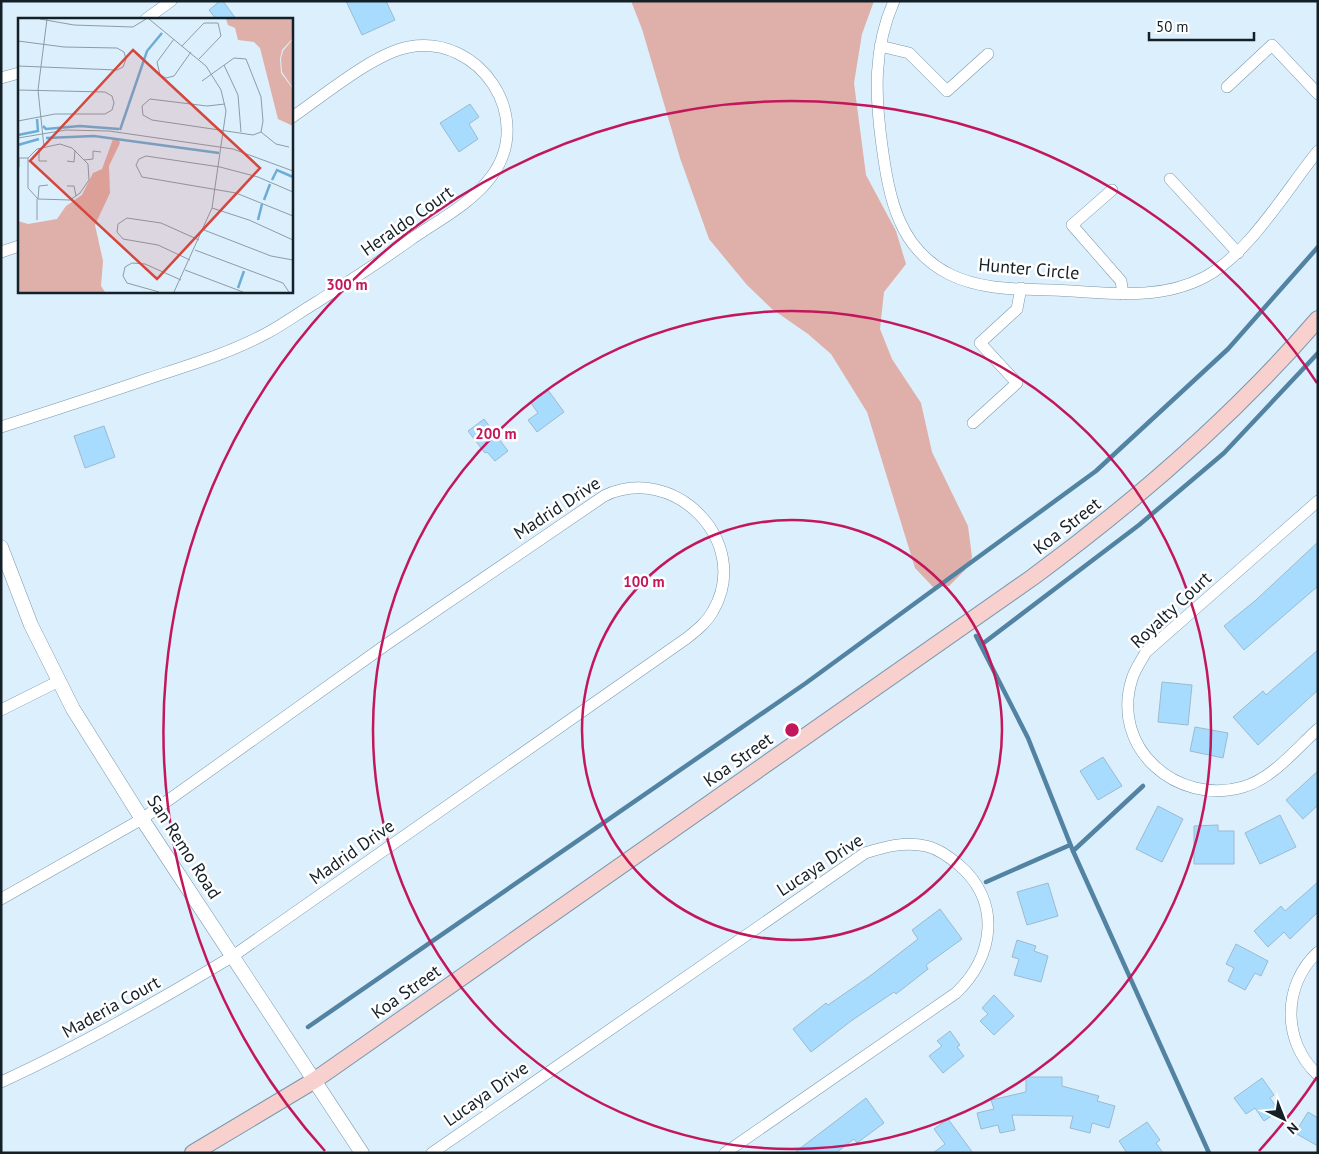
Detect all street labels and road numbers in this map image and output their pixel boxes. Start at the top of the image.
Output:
street label: Heraldo Court [356,180,457,261]
street label: Hunter Circle [978,253,1081,284]
street label: Madrid Drive [509,471,604,544]
street label: Koa Street [1028,492,1105,559]
street label: Royalty Court [1125,566,1216,653]
street label: Koa Street [699,727,777,792]
street label: San Remo Road [142,790,227,903]
street label: Madrid Drive [305,814,399,889]
street label: Lucaya Drive [772,828,867,901]
street label: Koa Street [367,959,445,1024]
street label: Maderia Court [58,970,164,1043]
street label: Lucaya Drive [439,1056,533,1131]

